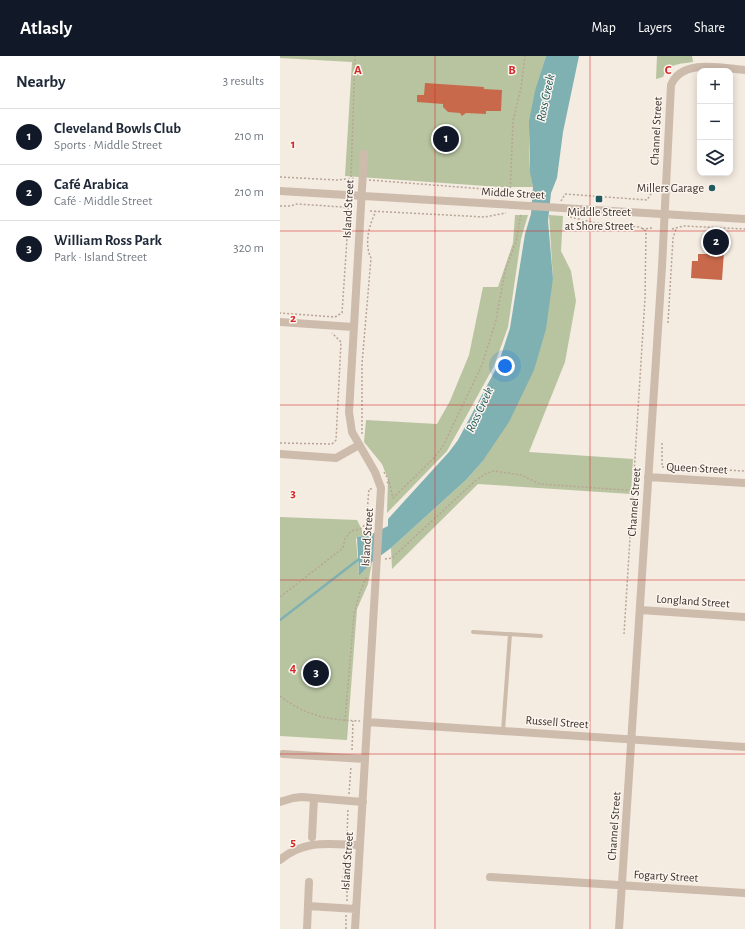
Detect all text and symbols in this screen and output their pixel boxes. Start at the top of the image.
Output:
text: Atlasly [20,19,72,38]
text: Map [591,21,616,35]
text: Layers [638,21,672,35]
text: Share [694,21,725,35]
text: A [354,64,362,77]
text: B [508,64,516,77]
text: C [665,64,672,77]
map controls [697,68,733,176]
button: + [697,68,733,104]
text: Nearby [16,73,66,90]
water label: Ross Creek [535,73,557,123]
text: 3 results [223,75,264,88]
street label: Channel Street [648,96,664,166]
button: − [697,104,733,140]
text: Cleveland Bowls Club [54,121,181,136]
pin: 1 [433,124,459,154]
text: 1 [27,130,31,143]
text: 210 m [234,130,264,143]
text: 1 [291,138,295,151]
text: Sports · Middle Street [54,139,162,152]
button: layers [697,140,733,176]
text: Café Arabica [54,177,129,192]
street label: Island Street [340,179,356,239]
place label: Millers Garage [637,182,704,194]
marker: Millers Garage [707,183,717,193]
street label: Middle Street [481,185,545,201]
text: 2 [26,186,32,199]
text: 210 m [234,186,264,199]
marker: Middle Street at Shore Street [594,194,604,204]
text: Café · Middle Street [54,195,152,208]
place label: Middle Street at Shore Street [565,206,633,232]
pin: 2 [703,227,729,257]
text: William Ross Park [54,233,162,248]
text: 3 [26,242,32,255]
text: 320 m [233,242,264,255]
text: Park · Island Street [54,251,147,264]
text: 2 [290,312,296,325]
your location [495,356,515,376]
water label: Ross Creek [464,385,496,435]
street label: Queen Street [666,460,728,477]
street label: Channel Street [626,467,642,537]
text: 3 [290,487,296,500]
street label: Island Street [359,507,375,567]
street label: Longland Street [656,592,730,610]
pin: 3 [303,658,329,688]
text: 4 [290,662,297,675]
street label: Russell Street [525,714,589,730]
street label: Channel Street [606,791,622,861]
street label: Island Street [339,831,355,891]
text: 5 [290,836,296,849]
street label: Fogarty Street [633,868,699,885]

